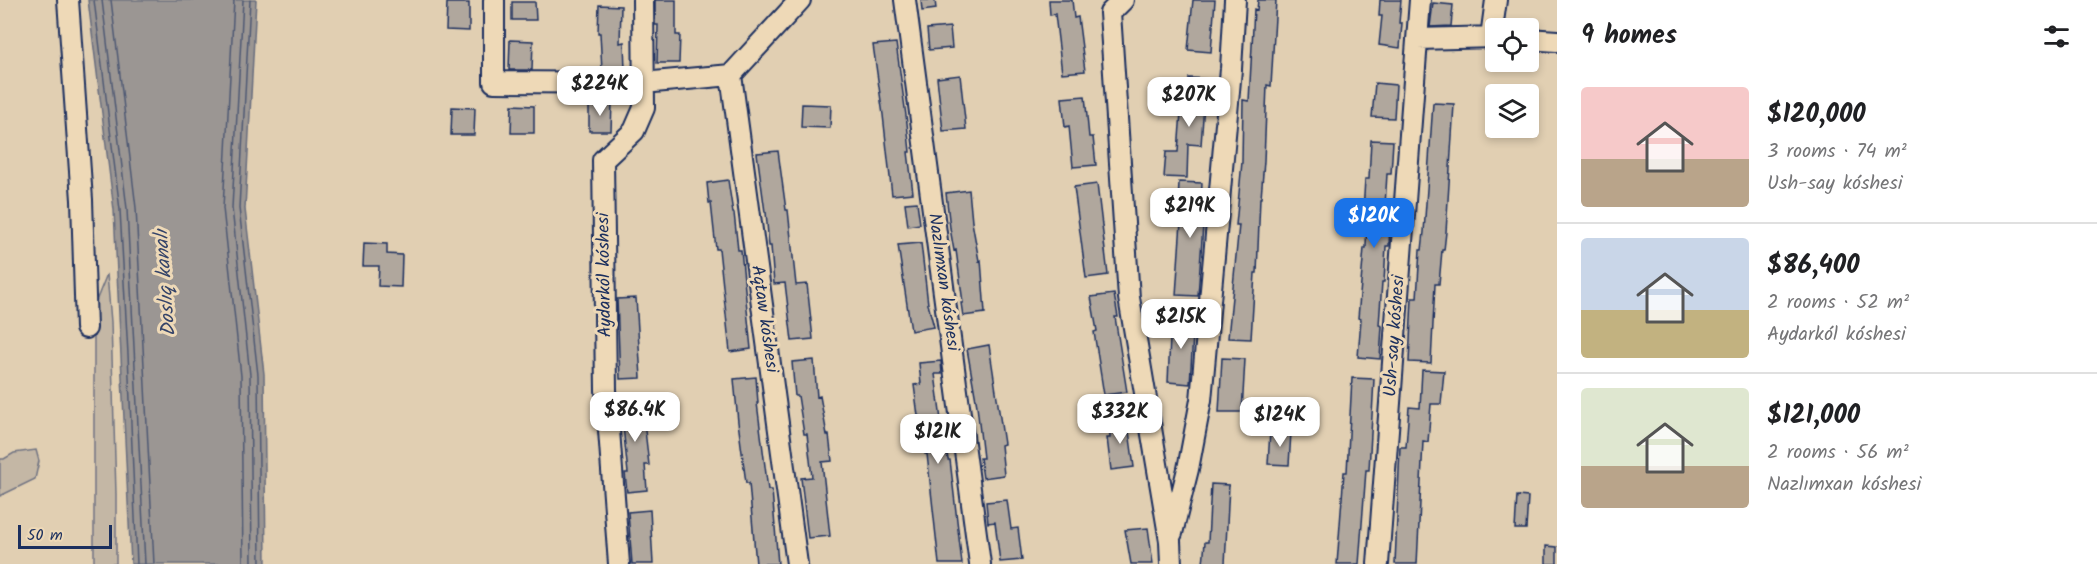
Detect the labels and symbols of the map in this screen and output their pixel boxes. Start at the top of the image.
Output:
pin: $224K [558,66,642,117]
pin: $207K [1147,77,1231,128]
pin: $219K [1148,188,1232,239]
pin: $120K [1332,198,1416,249]
street label: Nazlımxan kóshesi [919,211,967,353]
street label: Aydarkól kóshesi [589,212,621,338]
water label: Doslıq kanalı [146,227,186,337]
street label: Aqtaw kóshesi [742,263,786,375]
street label: Ush-say kóshesi [1376,273,1414,398]
pin: $215K [1139,299,1223,350]
pin: $86.4K [586,392,684,443]
pin: $332K [1078,394,1162,445]
pin: $124K [1238,397,1322,448]
pin: $121K [896,414,980,465]
scale bar [18,522,112,550]

